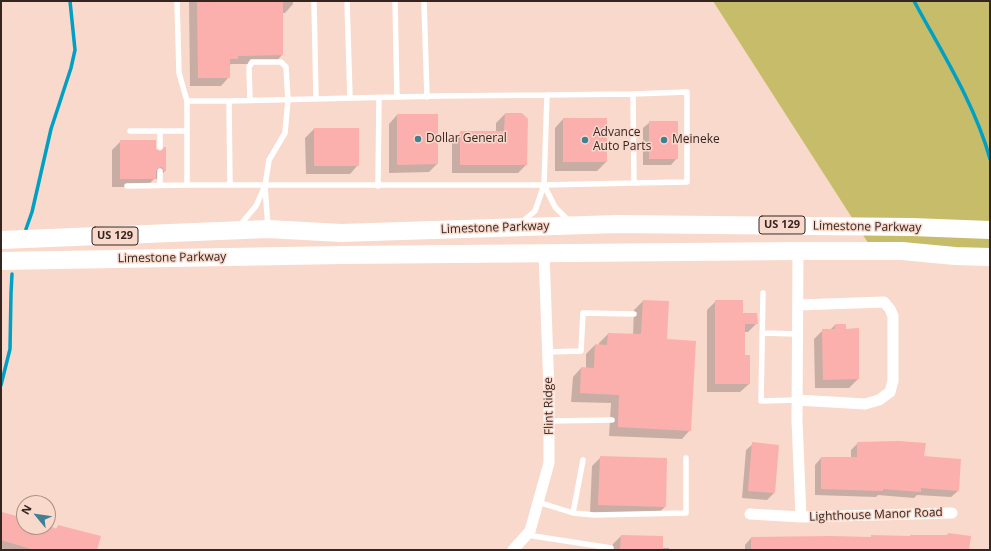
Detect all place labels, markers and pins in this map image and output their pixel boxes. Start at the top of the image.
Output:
place label: Advance Auto Parts [593,126,651,154]
place label: Dollar General [426,132,507,146]
place label: Meineke [672,133,720,147]
marker: Dollar General [413,134,423,144]
marker: Advance Auto Parts [580,135,590,145]
marker: Meineke [659,135,669,145]

